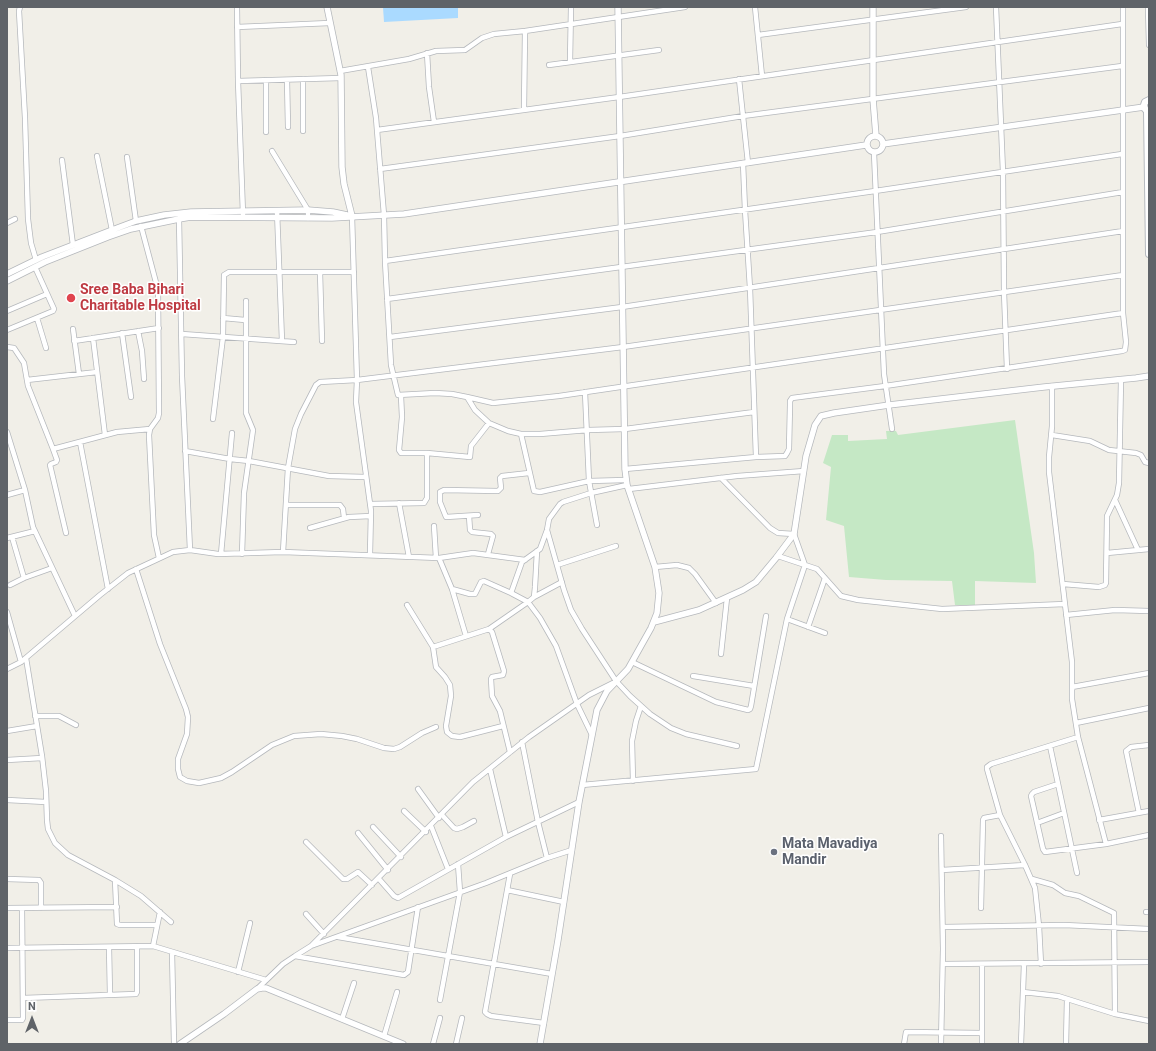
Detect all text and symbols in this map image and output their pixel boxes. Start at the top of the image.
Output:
place label: Sree Baba Bihari Charitable Hospital [80,282,201,314]
marker: Sree Baba Bihari Charitable Hospital [65,292,77,304]
place label: Mata Mavadiya Mandir [782,836,878,868]
marker: Mata Mavadiya Mandir [769,847,779,857]
north arrow [12,999,52,1039]
text: N [28,1000,36,1013]

